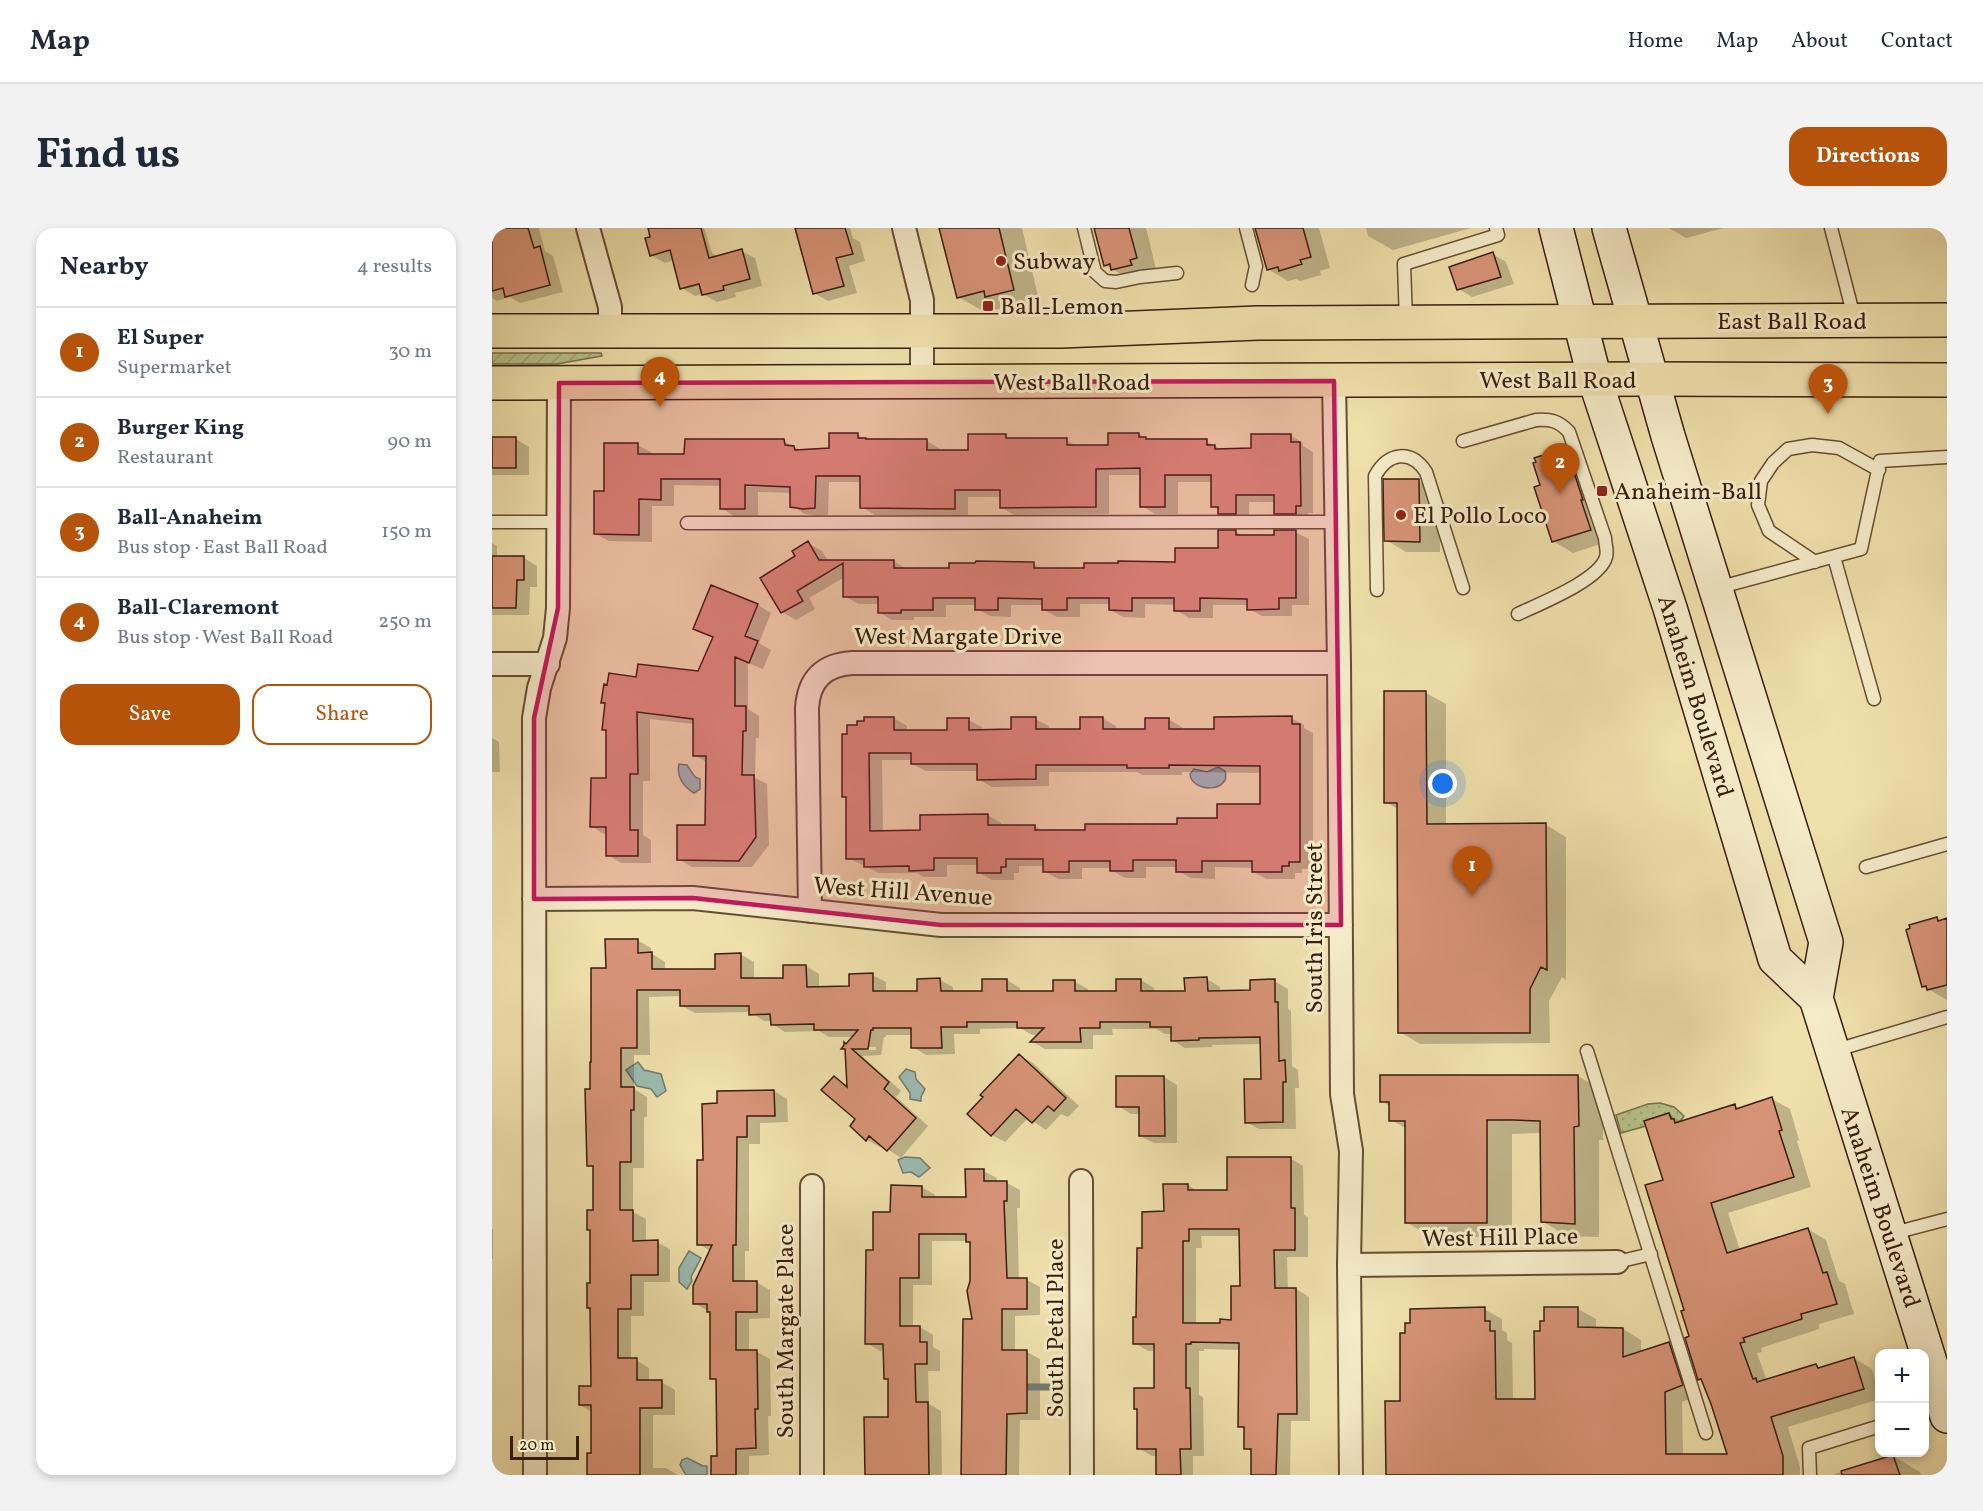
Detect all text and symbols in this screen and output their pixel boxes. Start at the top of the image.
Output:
text: Map [30,22,90,61]
text: Home [1628,27,1683,56]
text: Map [1716,27,1758,56]
text: About [1791,27,1848,56]
text: Contact [1881,27,1953,56]
text: Find us [36,127,180,186]
button: Directions [1789,127,1947,186]
place label: Subway [1013,246,1095,280]
text: Nearby [60,249,149,285]
text: 4 results [357,253,432,281]
marker: Subway [994,254,1008,268]
place label: Ball-Lemon [1000,291,1124,325]
marker: Ball-Lemon [981,299,995,313]
street label: East Ball Road [1717,306,1867,340]
text: El Super [117,323,204,354]
text: 1 [75,338,84,366]
text: 30 m [388,338,432,366]
text: Supermarket [117,354,232,382]
pin: 4 [640,358,680,407]
pin: 3 [1808,364,1848,414]
street label: West Ball Road [1479,365,1637,399]
street label: West Ball Road [993,367,1151,401]
text: Burger King [117,413,244,444]
text: 2 [74,428,85,456]
text: 90 m [388,428,432,456]
text: Restaurant [117,444,214,472]
pin: 2 [1540,444,1580,493]
place label: Anaheim-Ball [1614,476,1762,510]
marker: Anaheim-Ball [1595,484,1609,498]
place label: El Pollo Loco [1413,500,1547,534]
text: Ball-Anaheim [117,503,263,534]
marker: El Pollo Loco [1394,508,1408,522]
text: 3 [74,518,85,546]
text: 150 m [381,518,432,546]
text: Bus stop · East Ball Road [117,534,328,562]
street label: Anaheim Boulevard [1647,591,1741,802]
text: Ball-Claremont [117,593,279,624]
text: 4 [73,608,86,636]
text: 250 m [378,608,432,636]
street label: West Margate Drive [854,621,1062,655]
text: Bus stop · West Ball Road [117,624,333,652]
button: Save [60,684,240,745]
button: Share [252,684,432,745]
your location [1428,769,1457,798]
street label: South Iris Street [1299,843,1333,1013]
pin: 1 [1452,846,1492,896]
street label: West Hill Avenue [812,870,994,916]
street label: Anaheim Boulevard [1830,1103,1928,1313]
street label: West Hill Place [1421,1221,1579,1257]
street label: South Margate Place [770,1224,804,1438]
street label: South Petal Place [1040,1238,1074,1418]
map controls [1875,1349,1929,1457]
button: + [1875,1349,1929,1403]
button: − [1875,1403,1929,1457]
scale bar [510,1433,579,1460]
text: 20 m [519,1435,554,1457]

